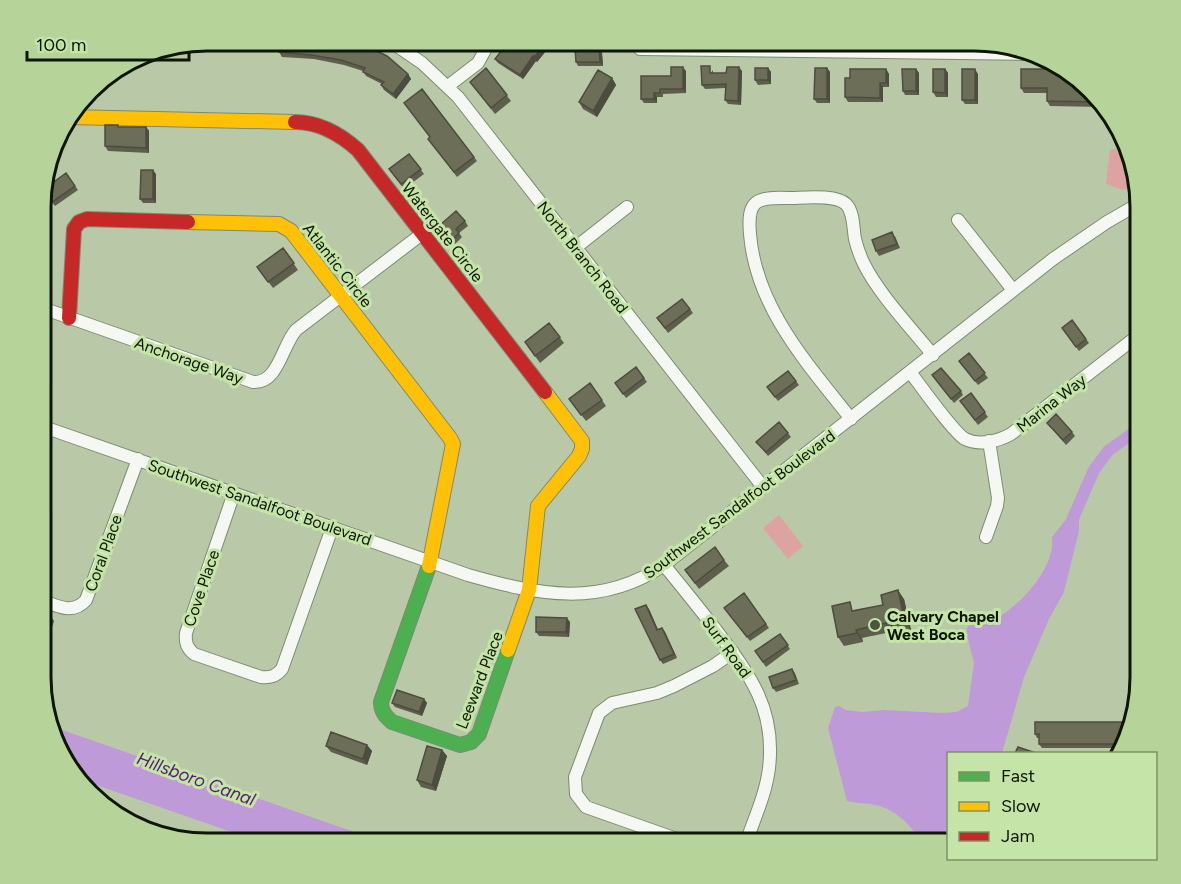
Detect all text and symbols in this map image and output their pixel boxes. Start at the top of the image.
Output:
scale bar [27,24,189,62]
text: 100 m [36,34,86,56]
street label: Watergate Circle [398,179,487,286]
street label: North Branch Road [533,198,632,317]
street label: Atlantic Circle [299,219,376,311]
street label: Anchorage Way [132,333,246,388]
street label: Marina Way [1013,370,1090,436]
street label: Southwest Sandalfoot Boulevard [640,426,839,583]
street label: Southwest Sandalfoot Boulevard [146,455,374,550]
street label: Coral Place [81,512,126,594]
street label: Cove Place [180,547,224,629]
place label: Calvary Chapel West Boca [887,607,999,644]
street label: Surf Road [698,613,755,682]
marker: Calvary Chapel West Boca [868,618,882,632]
street label: Leeward Place [452,628,507,732]
water label: Hillsboro Canal [134,747,259,811]
legend [947,752,1157,860]
text: Fast [1001,765,1035,787]
text: Slow [1001,795,1040,817]
text: Jam [1001,825,1035,847]

